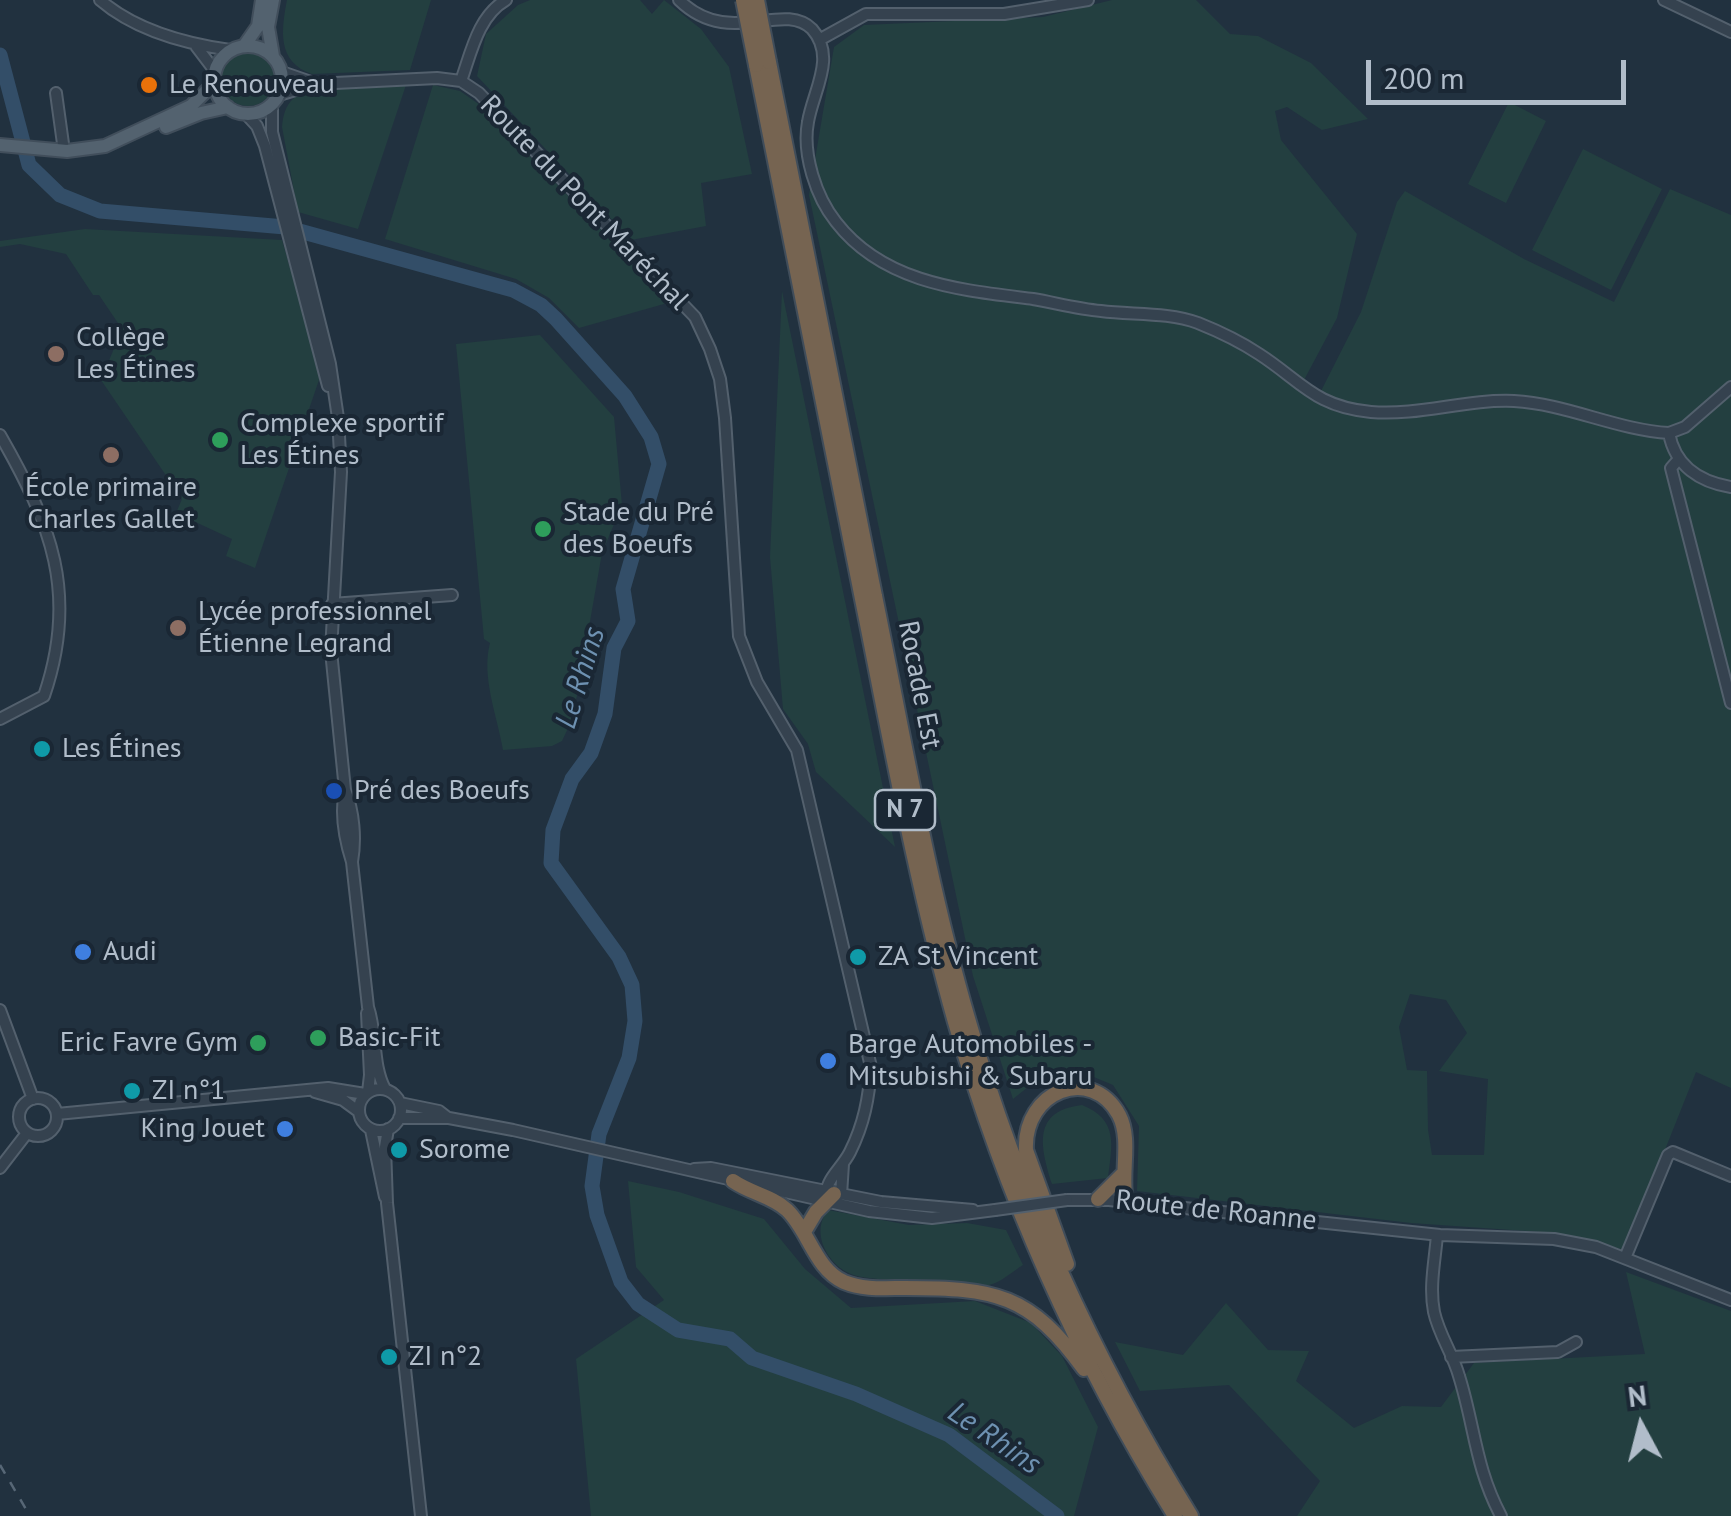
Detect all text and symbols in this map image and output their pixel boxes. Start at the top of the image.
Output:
scale bar [1371,40,1631,102]
text: 200 m [1383,58,1464,97]
place label: Le Renouveau [169,68,335,102]
marker: Le Renouveau [138,74,160,96]
street label: Route du Pont Maréchal [473,89,695,317]
place label: Collège Les Étines [76,321,196,387]
marker: Collège Les Étines [45,343,67,365]
place label: Complexe sportif Les Étines [240,407,443,473]
marker: Complexe sportif Les Étines [209,429,231,451]
marker: École primaire Charles Gallet [100,444,122,466]
place label: École primaire Charles Gallet [25,471,197,537]
place label: Stade du Pré des Boeufs [563,496,714,562]
marker: Stade du Pré des Boeufs [532,518,554,540]
place label: Lycée professionnel Étienne Legrand [198,595,431,661]
marker: Lycée professionnel Étienne Legrand [167,617,189,639]
street label: Rocade Est [890,618,948,752]
water label: Le Rhins [549,623,613,733]
place label: Les Étines [62,732,182,766]
marker: Les Étines [31,738,53,760]
place label: Pré des Boeufs [354,774,530,808]
marker: Pré des Boeufs [323,780,345,802]
road number: N 7 [875,790,935,830]
place label: Audi [103,935,157,969]
place label: ZA St Vincent [878,940,1038,974]
marker: Audi [72,941,94,963]
marker: ZA St Vincent [847,946,869,968]
place label: Basic-Fit [338,1021,440,1055]
place label: Eric Favre Gym [60,1026,238,1060]
marker: Basic-Fit [307,1027,329,1049]
place label: Barge Automobiles - Mitsubishi & Subaru [848,1028,1093,1094]
marker: Eric Favre Gym [247,1032,269,1054]
marker: Barge Automobiles - Mitsubishi & Subaru [817,1050,839,1072]
place label: ZI n°1 [152,1074,225,1108]
marker: ZI n°1 [121,1080,143,1102]
place label: King Jouet [141,1112,265,1146]
marker: King Jouet [274,1118,296,1140]
place label: Sorome [419,1133,510,1167]
marker: Sorome [388,1139,410,1161]
street label: Route de Roanne [1114,1184,1318,1238]
place label: ZI n°2 [409,1340,482,1374]
marker: ZI n°2 [378,1346,400,1368]
north arrow [1591,1376,1691,1476]
text: N [1626,1376,1649,1415]
water label: Le Rhins [941,1395,1047,1483]

